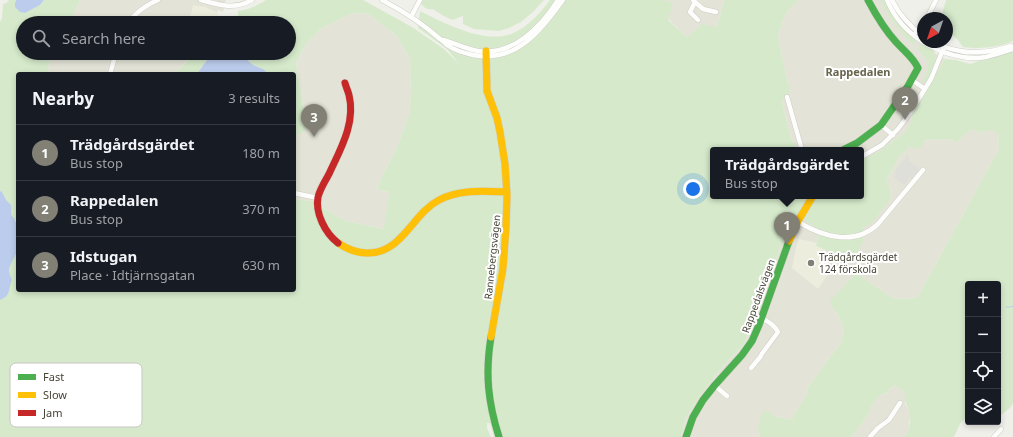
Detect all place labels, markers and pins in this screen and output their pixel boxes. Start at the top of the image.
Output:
pin: 2 [892,87,918,120]
pin: 3 [301,104,327,137]
pin: 1 [774,212,800,245]
place label: Trädgårdsgärdet 124 förskola [819,250,898,276]
marker: Trädgårdsgärdet 124 förskola [806,258,816,268]

